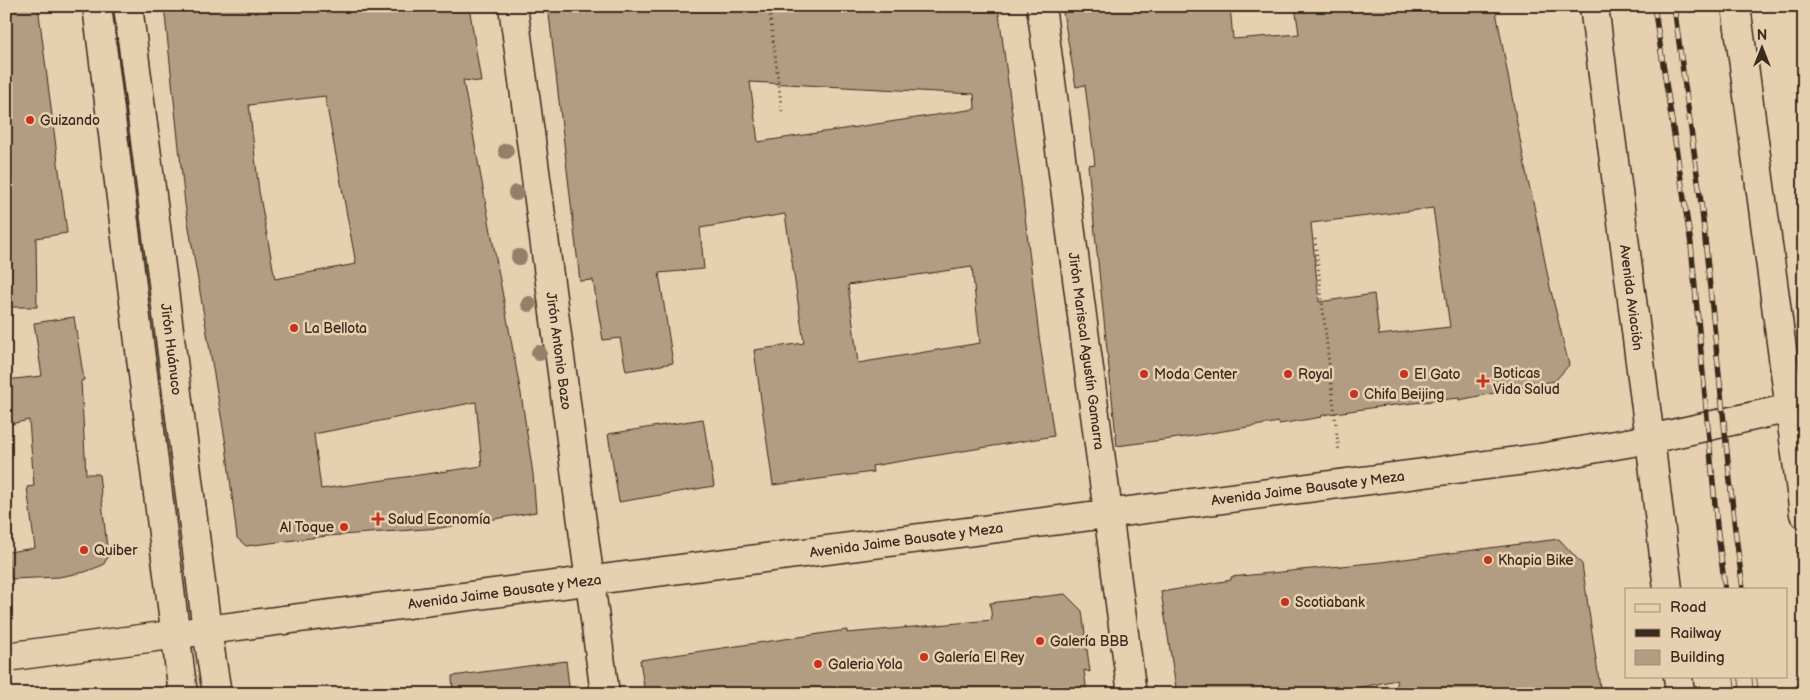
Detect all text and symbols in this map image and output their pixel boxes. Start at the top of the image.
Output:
north arrow [1738,22,1788,72]
text: N [1757,27,1767,44]
place label: Guizando [40,112,100,129]
marker: Guizando [24,114,36,126]
street label: Avenida Aviación [1616,244,1647,352]
street label: Jirón Mariscal Agustín Gamarra [1065,251,1108,451]
street label: Jirón Antonio Bazo [543,291,575,411]
street label: Jirón Huánuco [157,302,186,396]
place label: La Bellota [304,320,367,337]
marker: La Bellota [288,322,300,334]
place label: Boticas Vida Salud [1493,365,1560,398]
place label: Moda Center [1154,366,1238,383]
place label: Royal [1298,366,1333,383]
place label: El Gato [1414,366,1460,383]
marker: Moda Center [1138,368,1150,380]
marker: Royal [1282,368,1294,380]
marker: El Gato [1398,368,1410,380]
marker: Boticas Vida Salud [1477,375,1489,387]
place label: Chifa Beijing [1364,386,1444,403]
marker: Chifa Beijing [1348,388,1360,400]
street label: Avenida Jaime Bausate y Meza [1210,467,1406,509]
place label: Salud Economía [388,511,490,528]
marker: Salud Economía [372,513,384,525]
place label: Al Toque [280,519,334,536]
street label: Avenida Jaime Bausate y Meza [808,519,1004,561]
marker: Al Toque [338,521,350,533]
place label: Quiber [94,542,138,559]
marker: Quiber [78,544,90,556]
place label: Khapia Bike [1498,552,1574,569]
marker: Khapia Bike [1482,554,1494,566]
street label: Avenida Jaime Bausate y Meza [407,571,602,613]
legend [1625,588,1788,678]
place label: Scotiabank [1295,594,1365,611]
marker: Scotiabank [1279,596,1291,608]
text: Road [1670,598,1706,617]
text: Railway [1670,624,1721,643]
place label: Galería BBB [1050,633,1129,650]
marker: Galería BBB [1034,635,1046,647]
text: Building [1670,648,1725,667]
place label: Galería El Rey [934,649,1025,666]
marker: Galería El Rey [918,651,930,663]
place label: Galeria Yola [828,656,903,673]
marker: Galeria Yola [812,658,824,670]

